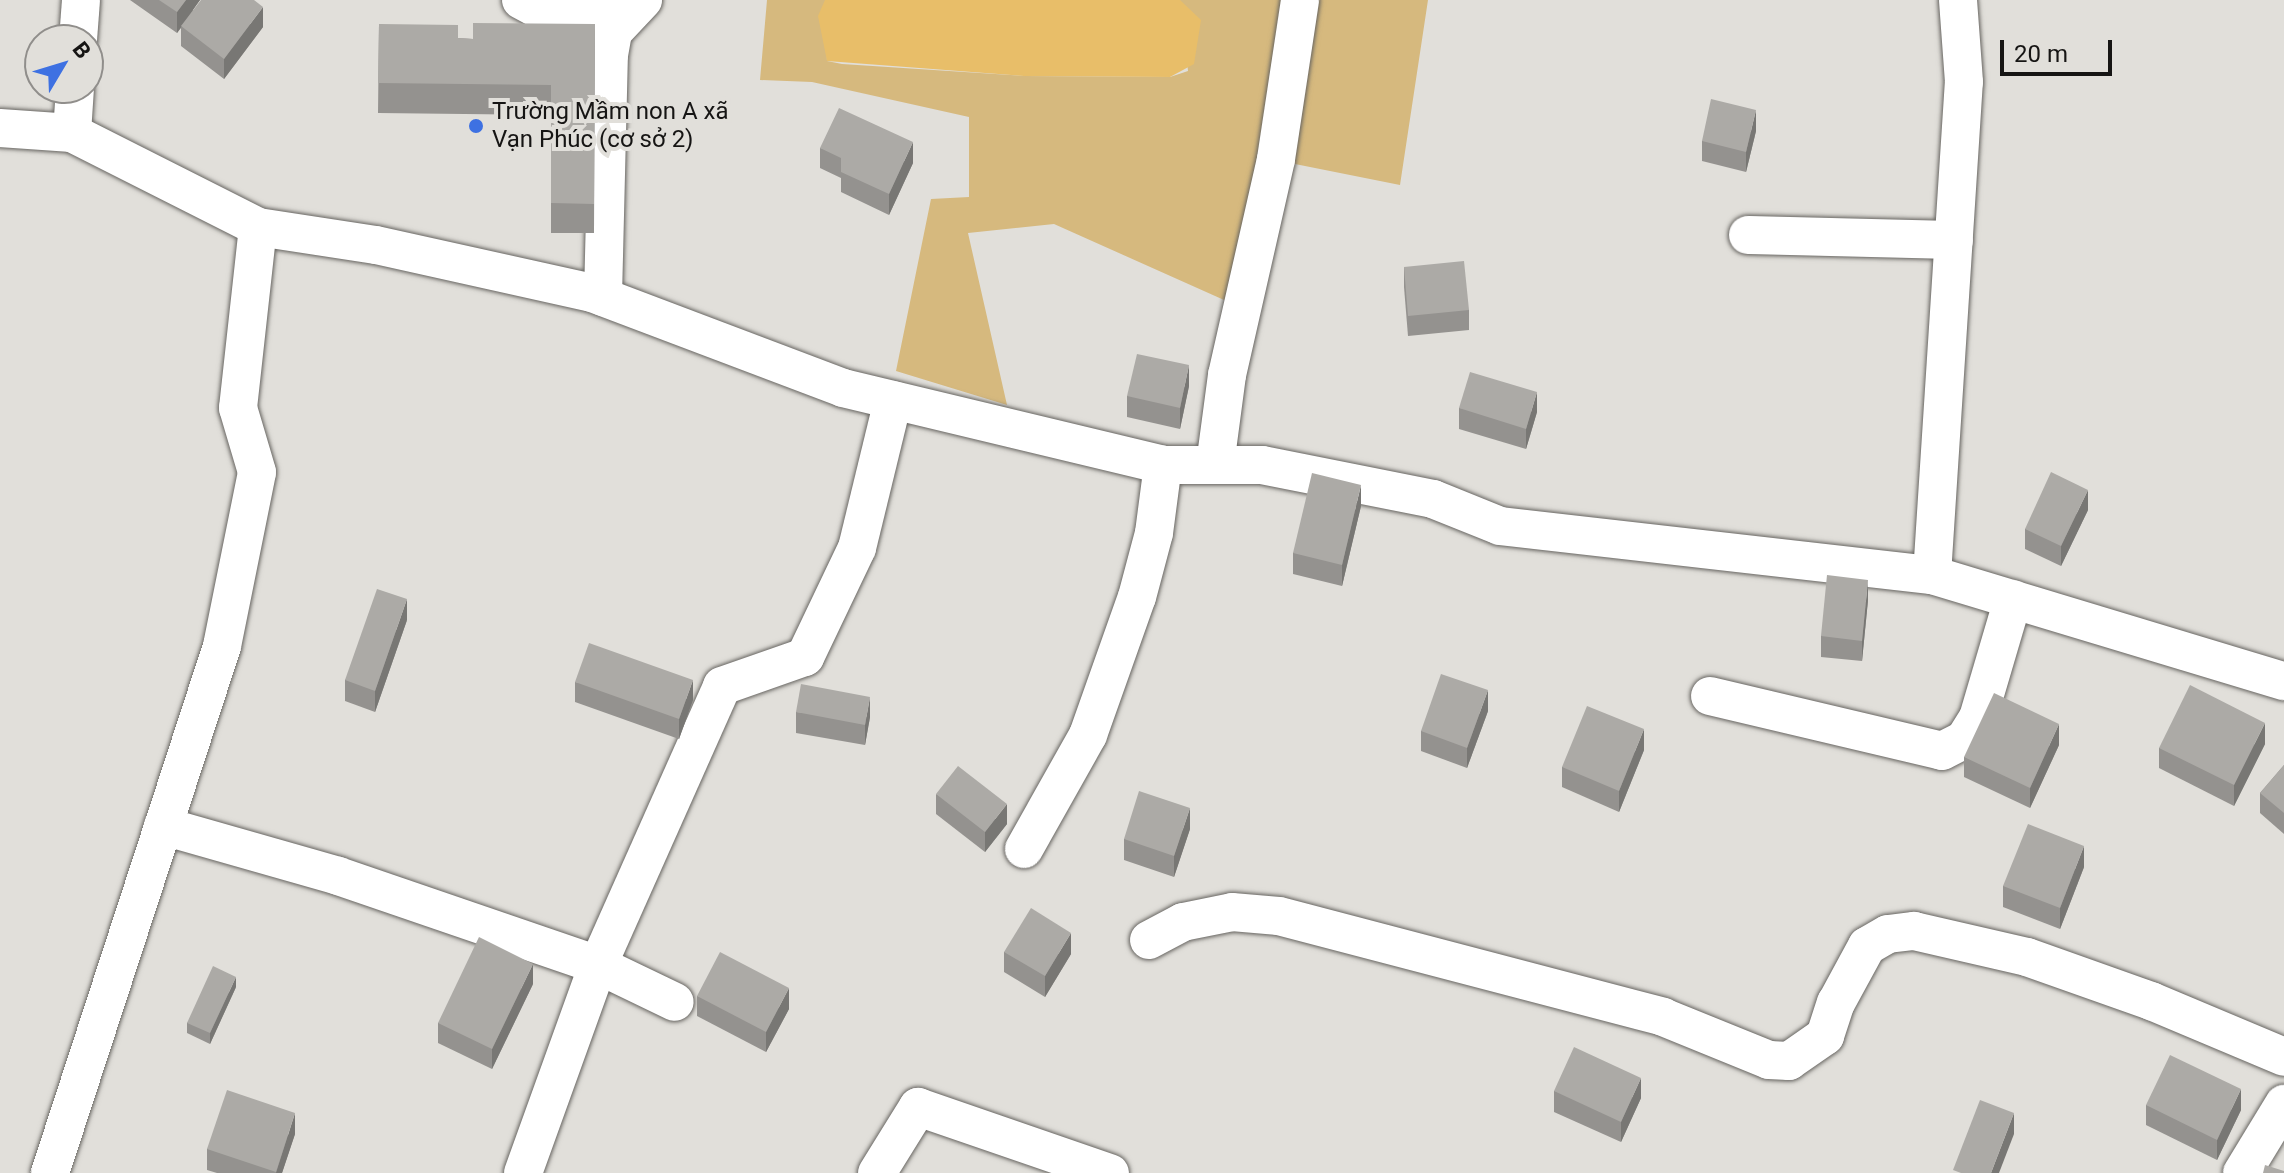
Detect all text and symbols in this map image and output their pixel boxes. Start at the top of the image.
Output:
north arrow [24,24,104,104]
scale bar [2004,24,2116,74]
text: B [68,37,96,63]
text: 20 m [2014,40,2068,68]
place label: Trường Mầm non A xã Vạn Phúc (cơ sở 2) [492,98,729,154]
marker: Trường Mầm non A xã Vạn Phúc (cơ sở 2) [467,117,485,135]

